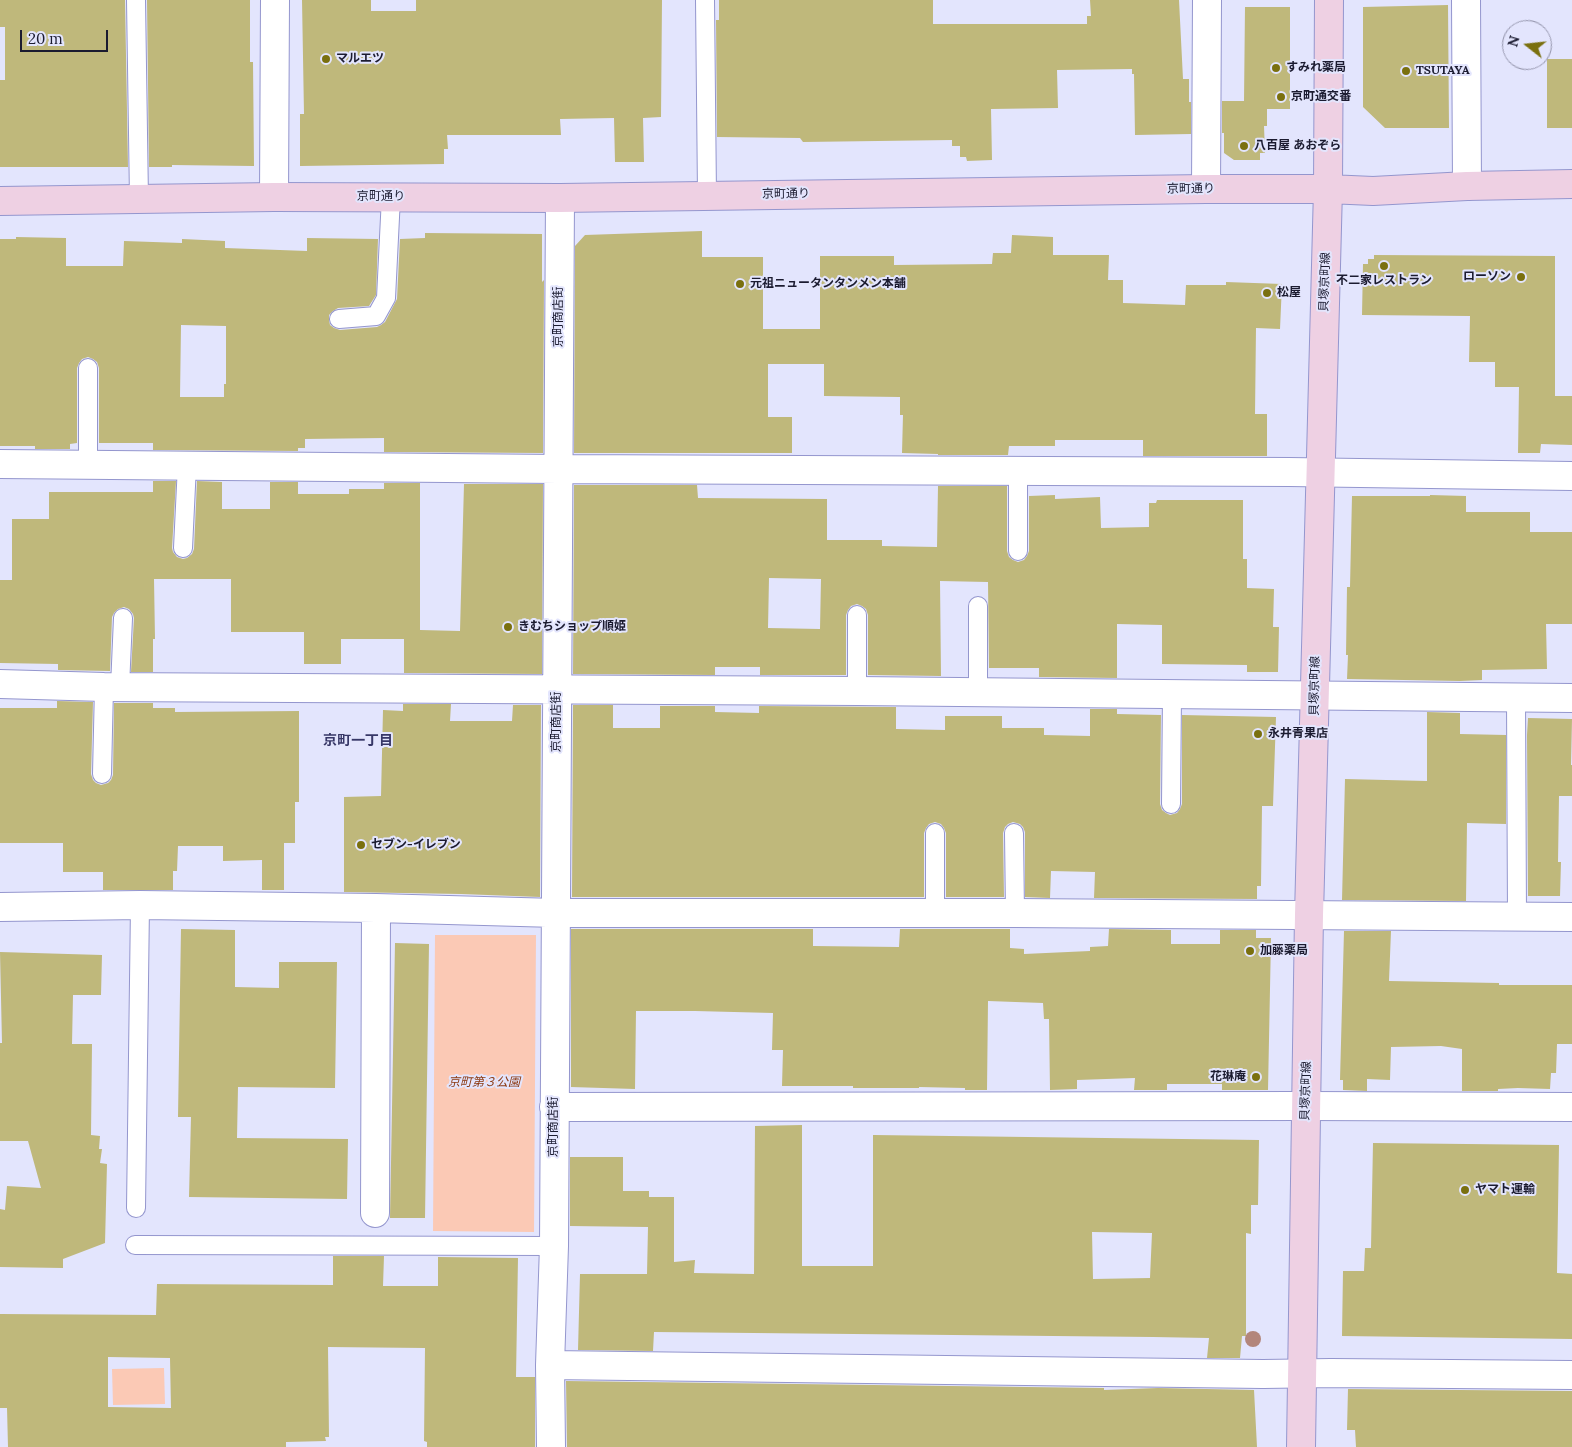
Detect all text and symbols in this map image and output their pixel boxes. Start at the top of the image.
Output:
scale bar [22,20,110,52]
north arrow [1502,20,1552,70]
text: 20 m [28,29,63,48]
text: N [1503,33,1524,49]
place label: マルエツ [336,52,384,66]
marker: マルエツ [320,53,332,65]
place label: すみれ薬局 [1286,61,1346,75]
marker: すみれ薬局 [1270,62,1282,74]
place label: TSUTAYA [1416,64,1470,78]
marker: TSUTAYA [1400,65,1412,77]
place label: 京町通交番 [1291,90,1351,104]
marker: 京町通交番 [1275,91,1287,103]
place label: 八百屋 あおぞら [1254,139,1341,153]
marker: 八百屋 あおぞら [1238,140,1250,152]
street label: 京町通り [1167,181,1215,197]
street label: 京町通り [762,186,810,202]
street label: 京町通り [357,190,405,204]
street label: 貝塚京町線 [1317,252,1333,312]
marker: 不二家レストラン [1378,260,1390,272]
place label: ローソン [1463,270,1511,284]
marker: ローソン [1515,271,1527,283]
place label: 不二家レストラン [1336,274,1432,288]
place label: 元祖ニュータンタンメン本舗 [750,277,906,291]
marker: 元祖ニュータンタンメン本舗 [734,278,746,290]
place label: 松屋 [1277,286,1301,300]
street label: 京町商店街 [552,287,566,347]
marker: 松屋 [1261,287,1273,299]
place label: きむちショップ順姫 [518,620,626,634]
marker: きむちショップ順姫 [502,621,514,633]
street label: 貝塚京町線 [1307,656,1323,716]
street label: 京町商店街 [550,692,564,752]
place label: 永井青果店 [1268,727,1328,741]
marker: 永井青果店 [1252,728,1264,740]
district label: 京町一丁目 [323,733,393,749]
place label: セブン-イレブン [371,838,461,852]
marker: セブン-イレブン [355,839,367,851]
place label: 加藤薬局 [1260,944,1308,958]
marker: 加藤薬局 [1244,945,1256,957]
street label: 貝塚京町線 [1298,1061,1314,1121]
place label: 花琳庵 [1210,1070,1246,1084]
marker: 花琳庵 [1250,1071,1262,1083]
park label: 京町第３公園 [448,1076,520,1090]
street label: 京町商店街 [547,1097,561,1157]
place label: ヤマト運輸 [1475,1183,1535,1197]
marker: ヤマト運輸 [1459,1184,1471,1196]

